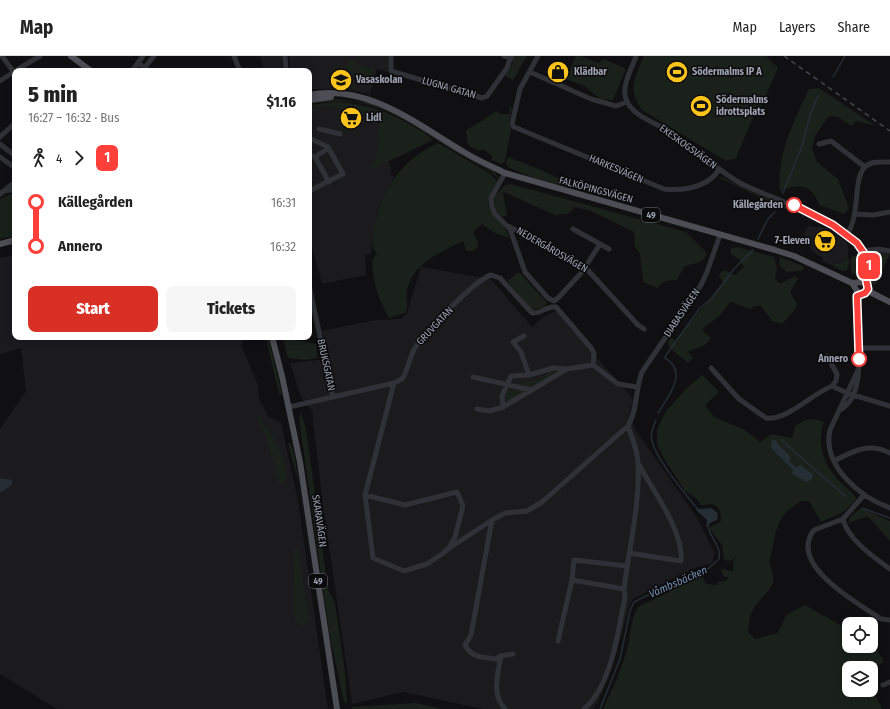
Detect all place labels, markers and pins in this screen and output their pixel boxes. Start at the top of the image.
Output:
shop icon: Klädbar [545,59,571,85]
sports icon: Södermalms IP A [664,59,690,85]
place label: Klädbar [574,66,607,78]
place label: Södermalms IP A [692,66,762,78]
school or university icon: Vasaskolan [328,67,354,93]
place label: Vasaskolan [355,74,403,86]
sports icon: Södermalms idrottsplats [688,93,714,119]
place label: Södermalms idrottsplats [716,94,769,118]
supermarket icon: Lidl [338,105,364,131]
place label: Lidl [366,112,382,124]
marker: Källegården [786,197,802,213]
place label: Källegården [733,198,783,211]
supermarket icon: 7-Eleven [812,228,838,254]
place label: 7-Eleven [775,235,810,247]
marker: Annero [851,351,867,367]
place label: Annero [817,353,849,365]

